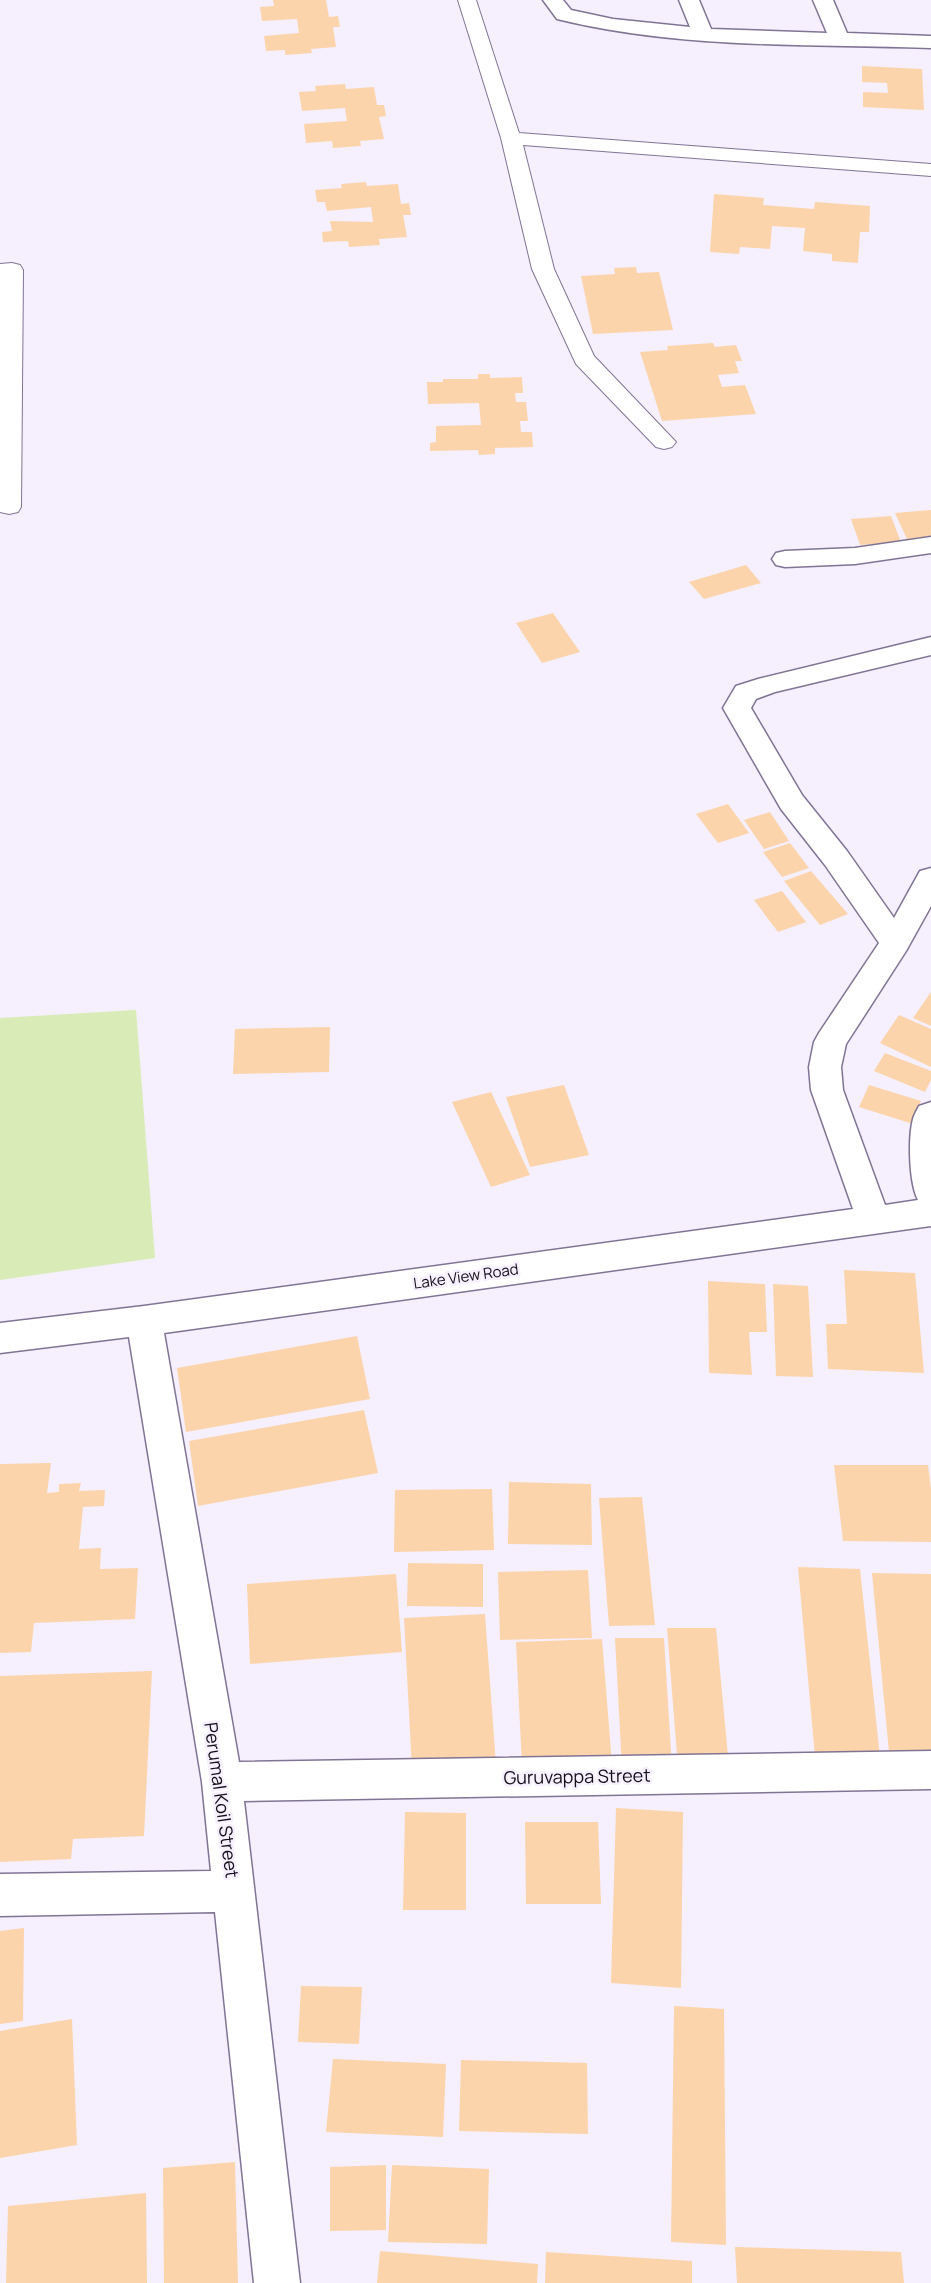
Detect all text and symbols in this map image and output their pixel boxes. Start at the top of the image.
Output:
street label: Lake View Road [412,1258,520,1294]
street label: Perumal Koil Street [199,1721,245,1879]
street label: Guruvappa Street [503,1763,651,1789]

